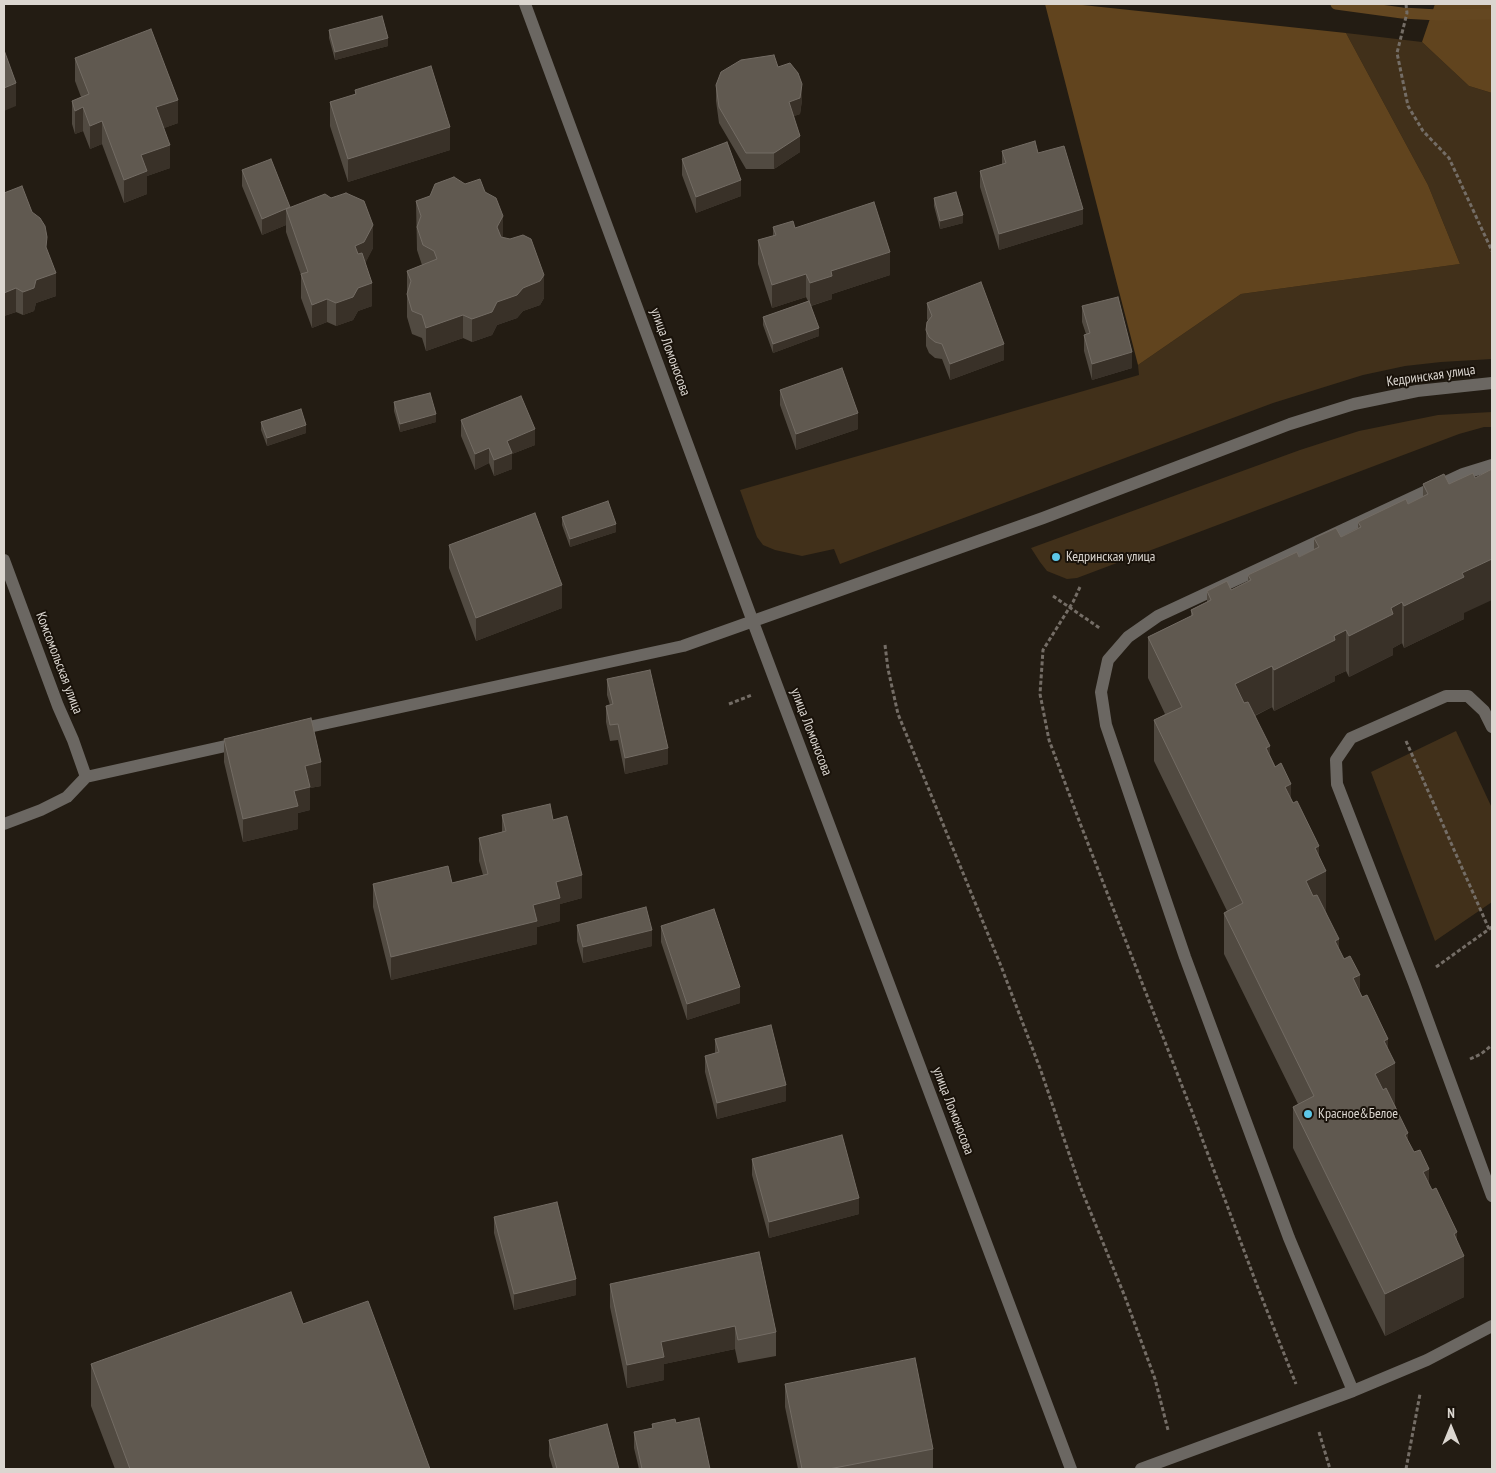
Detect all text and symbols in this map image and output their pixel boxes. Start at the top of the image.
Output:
street label: улица Ломоносова [646,306,694,398]
street label: Кедринская улица [1386,361,1476,391]
place label: Кедринская улица [1066,549,1155,565]
marker: Кедринская улица [1050,551,1062,563]
street label: Комсомольская улица [32,610,86,716]
street label: улица Ломоносова [787,686,835,778]
street label: улица Ломоносова [929,1065,977,1157]
place label: Красное&Белое [1318,1106,1398,1122]
marker: Красное&Белое [1302,1108,1314,1120]
north arrow [1426,1403,1476,1453]
text: N [1447,1404,1455,1422]

